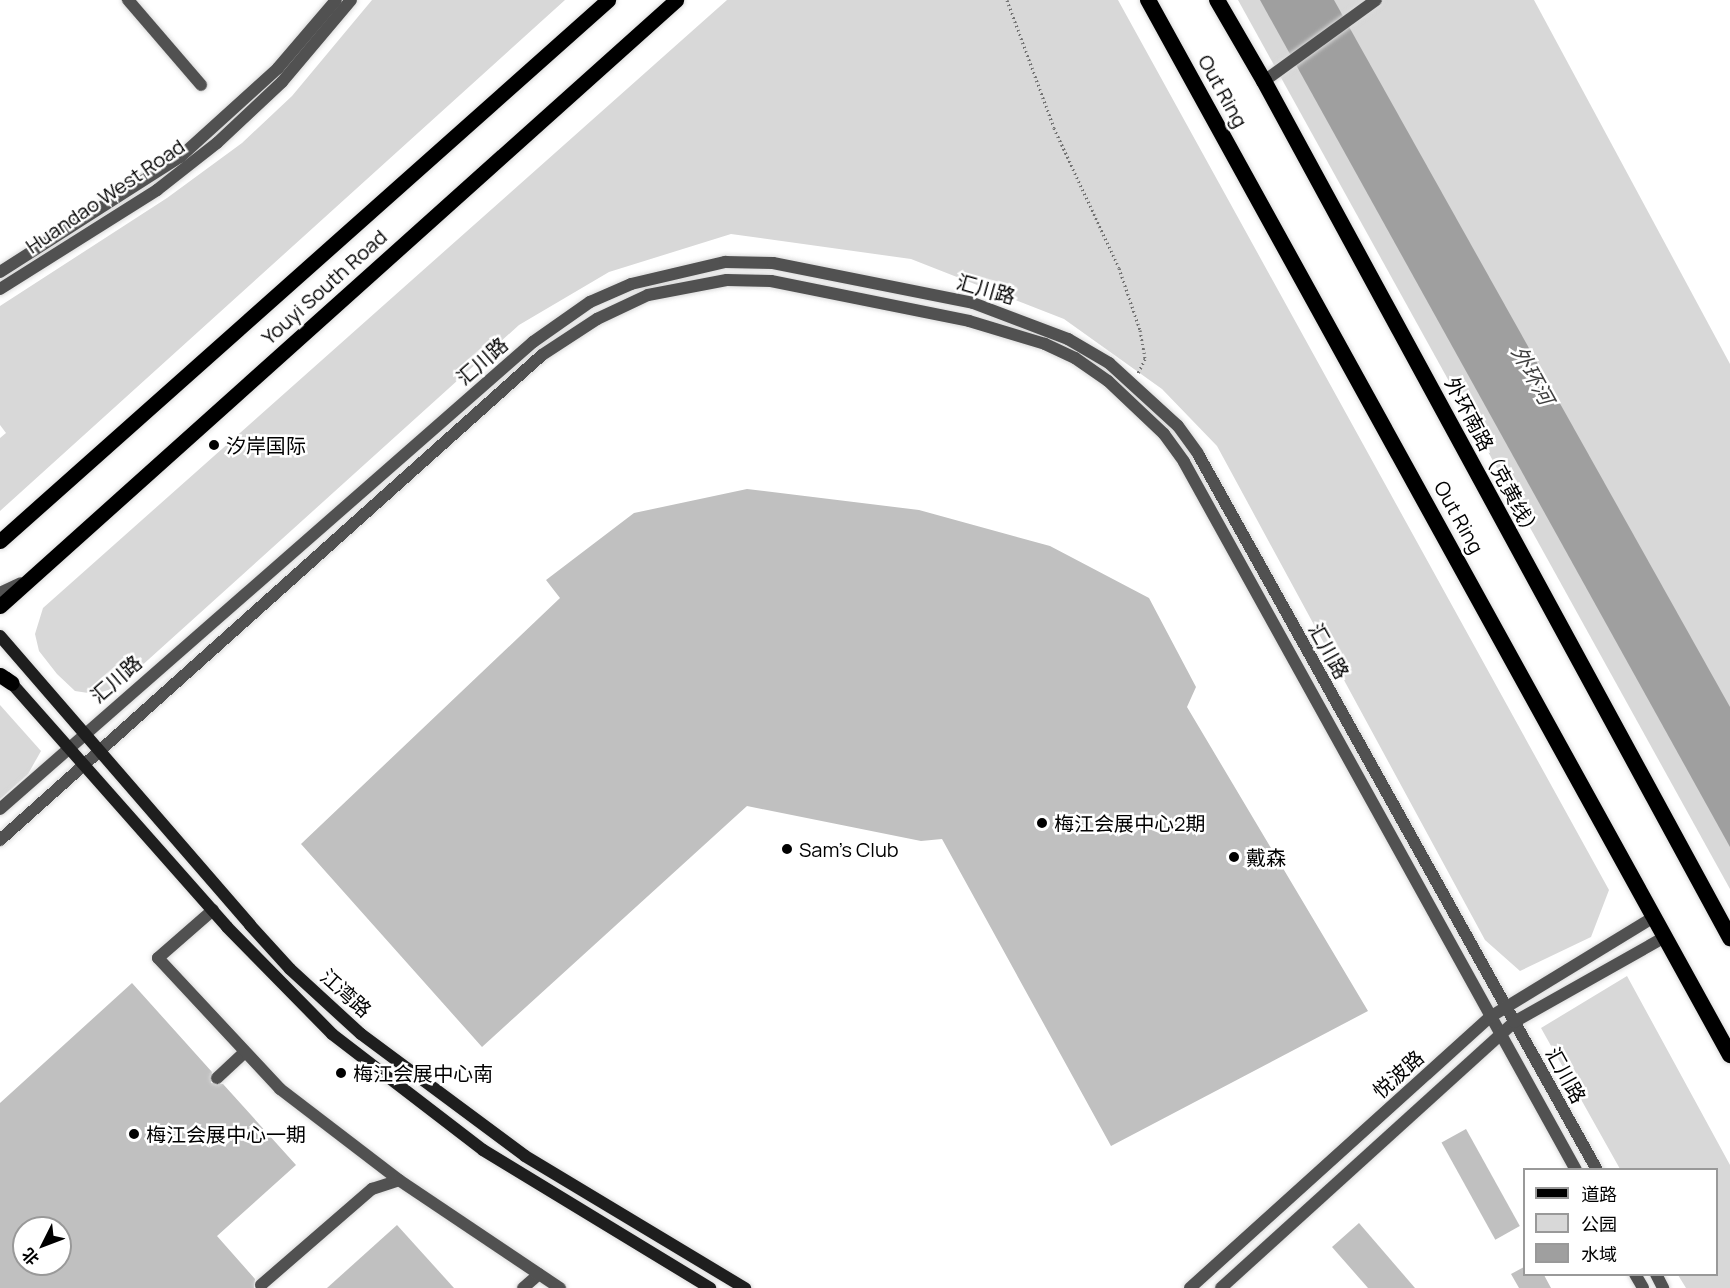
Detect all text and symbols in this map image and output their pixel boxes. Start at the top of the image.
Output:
street label: Out Ring [1193,50,1253,132]
street label: Huandao West Road [21,134,189,258]
street label: Youyi South Road [257,225,391,349]
street label: 汇川路 [954,269,1018,309]
street label: 汇川路 [451,332,513,390]
water label: 外环河 [1507,341,1559,409]
street label: 外环南路（克黄线） [1440,373,1546,543]
place label: 汐岸国际 [226,433,306,457]
marker: 汐岸国际 [207,438,221,452]
street label: Out Ring [1429,476,1489,558]
street label: 汇川路 [1304,619,1354,683]
street label: 汇川路 [85,650,147,708]
place label: 梅江会展中心2期 [1054,811,1205,835]
marker: 梅江会展中心2期 [1035,816,1049,830]
place label: Sam's Club [799,837,898,861]
marker: Sam's Club [780,842,794,856]
place label: 戴森 [1246,845,1286,869]
marker: 戴森 [1227,850,1241,864]
street label: 江湾路 [316,964,376,1022]
street label: 汇川路 [1541,1043,1591,1107]
street label: 悦波路 [1368,1045,1428,1103]
place label: 梅江会展中心南 [353,1061,493,1085]
marker: 梅江会展中心南 [334,1066,348,1080]
place label: 梅江会展中心一期 [146,1122,306,1146]
marker: 梅江会展中心一期 [127,1127,141,1141]
legend [1523,1168,1718,1276]
text: 道路 [1581,1182,1617,1206]
text: 公园 [1581,1212,1617,1236]
north arrow [12,1216,72,1276]
text: 水域 [1581,1242,1617,1266]
text: 北 [17,1243,44,1270]

